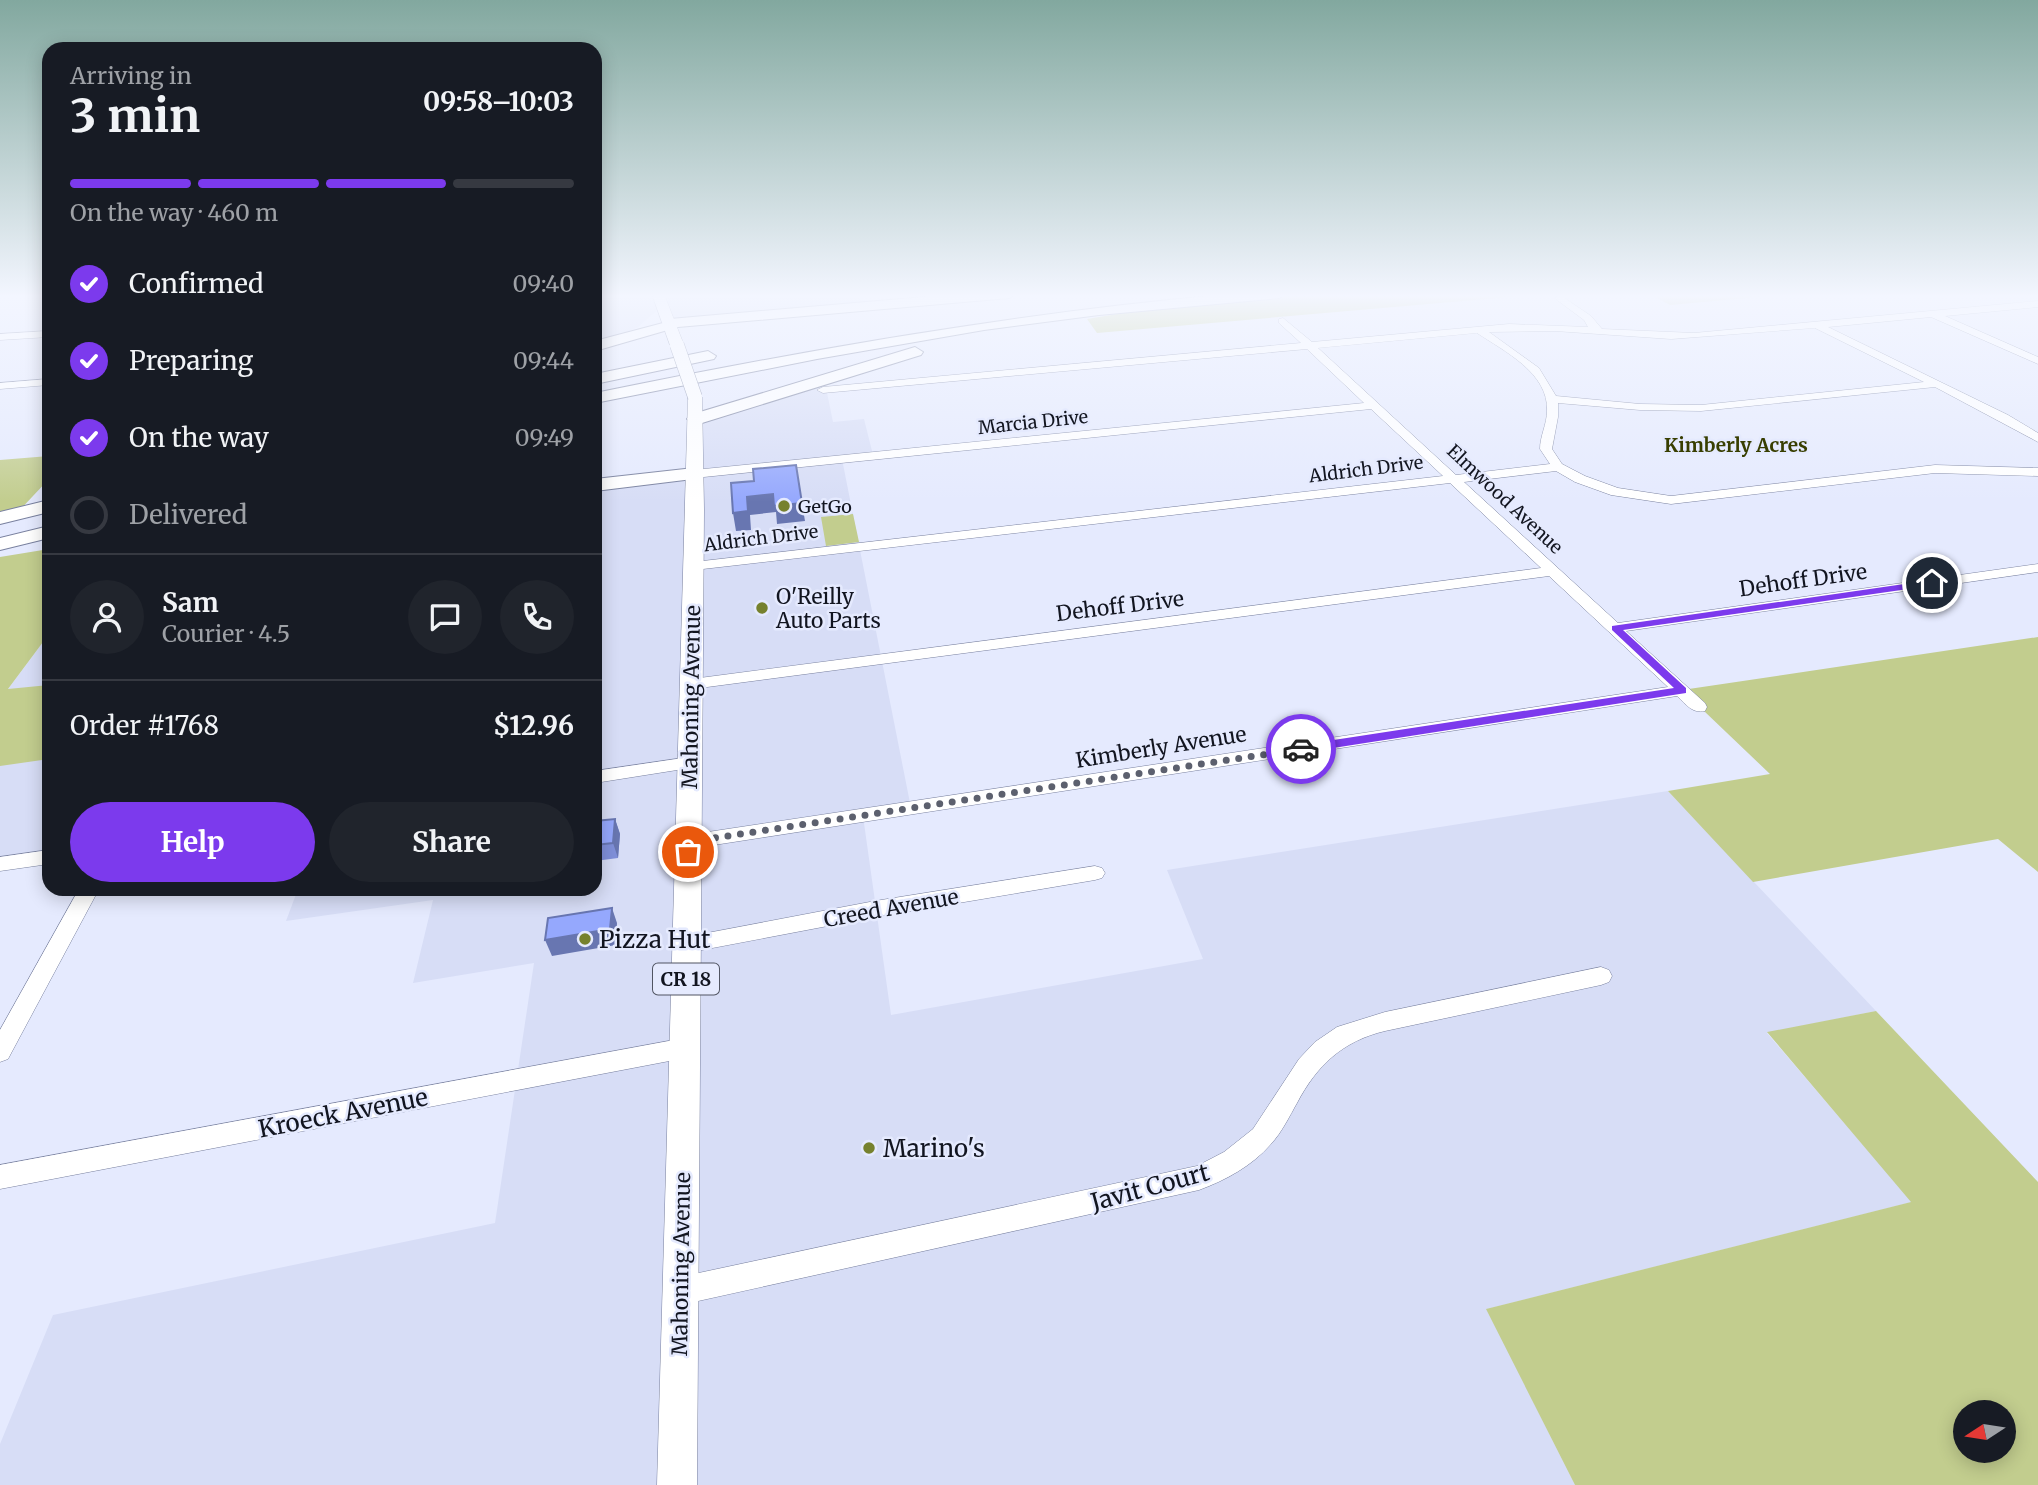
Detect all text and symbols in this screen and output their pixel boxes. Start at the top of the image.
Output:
text: Arriving in [70,61,192,90]
text: 09:58–10:03 [423,85,574,118]
text: 3 min [70,87,200,145]
text: On the way · 460 m [70,198,278,227]
icon: check [70,265,108,303]
text: Confirmed [129,267,264,300]
text: 09:40 [513,269,574,298]
icon: check [70,342,108,380]
text: Preparing [129,344,253,377]
text: 09:44 [513,346,574,375]
street label: Marcia Drive [977,405,1089,439]
icon: check [70,419,108,457]
text: On the way [129,421,269,454]
text: 09:49 [515,423,574,452]
district label: Kimberly Acres [1664,433,1808,457]
street label: Elmwood Avenue [1442,439,1568,559]
street label: Aldrich Drive [1307,451,1424,488]
place label: GetGo [798,495,852,518]
text: Delivered [129,498,248,531]
marker: GetGo [776,498,792,514]
street label: Aldrich Drive [702,520,819,557]
pin [1902,553,1962,613]
street label: Dehoff Drive [1737,558,1869,602]
icon: home [1913,564,1951,602]
button: person [70,580,144,654]
button: chat [408,580,482,654]
button: phone [500,580,574,654]
place label: O'Reilly Auto Parts [775,583,881,634]
street label: Dehoff Drive [1055,585,1186,627]
text: Sam [162,586,219,619]
marker: O'Reilly Auto Parts [754,600,770,616]
street label: Mahoning Avenue [676,605,706,789]
text: Courier · 4.5 [162,619,290,648]
text: Order #1768 [70,709,219,742]
text: $12.96 [493,709,574,742]
courier [1266,714,1336,784]
street label: Kimberly Avenue [1074,720,1248,774]
icon: car [1282,730,1320,768]
button: Help [70,802,315,882]
button: Share [329,802,574,882]
pin [658,822,718,882]
icon: bag [669,833,707,871]
street label: Creed Avenue [822,883,961,933]
place label: Pizza Hut [599,924,711,955]
marker: Pizza Hut [577,931,593,947]
road number: CR 18 [653,964,719,995]
street label: Kroeck Avenue [256,1081,430,1145]
place label: Marino's [883,1133,985,1164]
marker: Marino's [861,1140,877,1156]
street label: Javit Court [1086,1156,1213,1218]
street label: Mahoning Avenue [666,1172,696,1356]
north arrow [1953,1400,2016,1463]
map controls [1953,1400,2016,1463]

